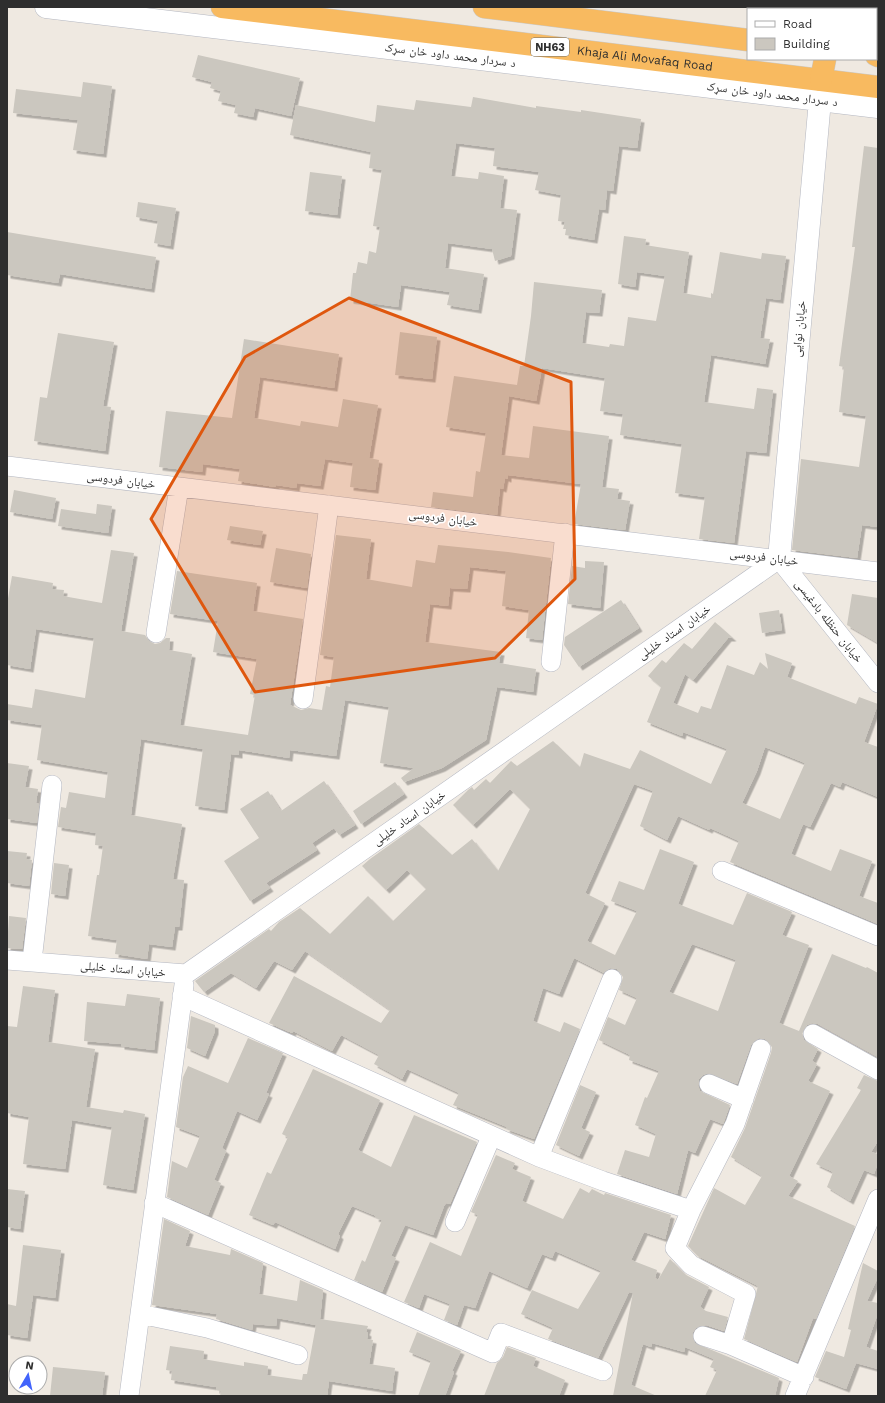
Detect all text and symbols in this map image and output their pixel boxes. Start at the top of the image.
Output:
legend [747,8,877,60]
text: Road [783,17,812,31]
text: Building [783,37,830,51]
road number: NH63 [531,38,569,56]
street label: د سردار محمد داود خان سړک [383,40,517,71]
street label: Khaja Ali Movafaq Road [576,43,714,74]
street label: د سردار محمد داود خان سړک [705,79,839,110]
street label: خیابان نوایی [790,300,809,358]
street label: خیابان فردوسی [86,469,156,492]
street label: خیابان فردوسی [408,507,478,530]
street label: خیابان فردوسی [729,546,799,569]
street label: خیابان حنظله بادغیسی [792,577,866,666]
street label: خیابان استاد خلیلی [635,601,714,663]
street label: خیابان استاد خلیلی [370,787,449,849]
street label: خیابان استاد خلیلی [80,958,167,980]
north arrow [8,1355,48,1395]
text: N [24,1359,35,1373]

